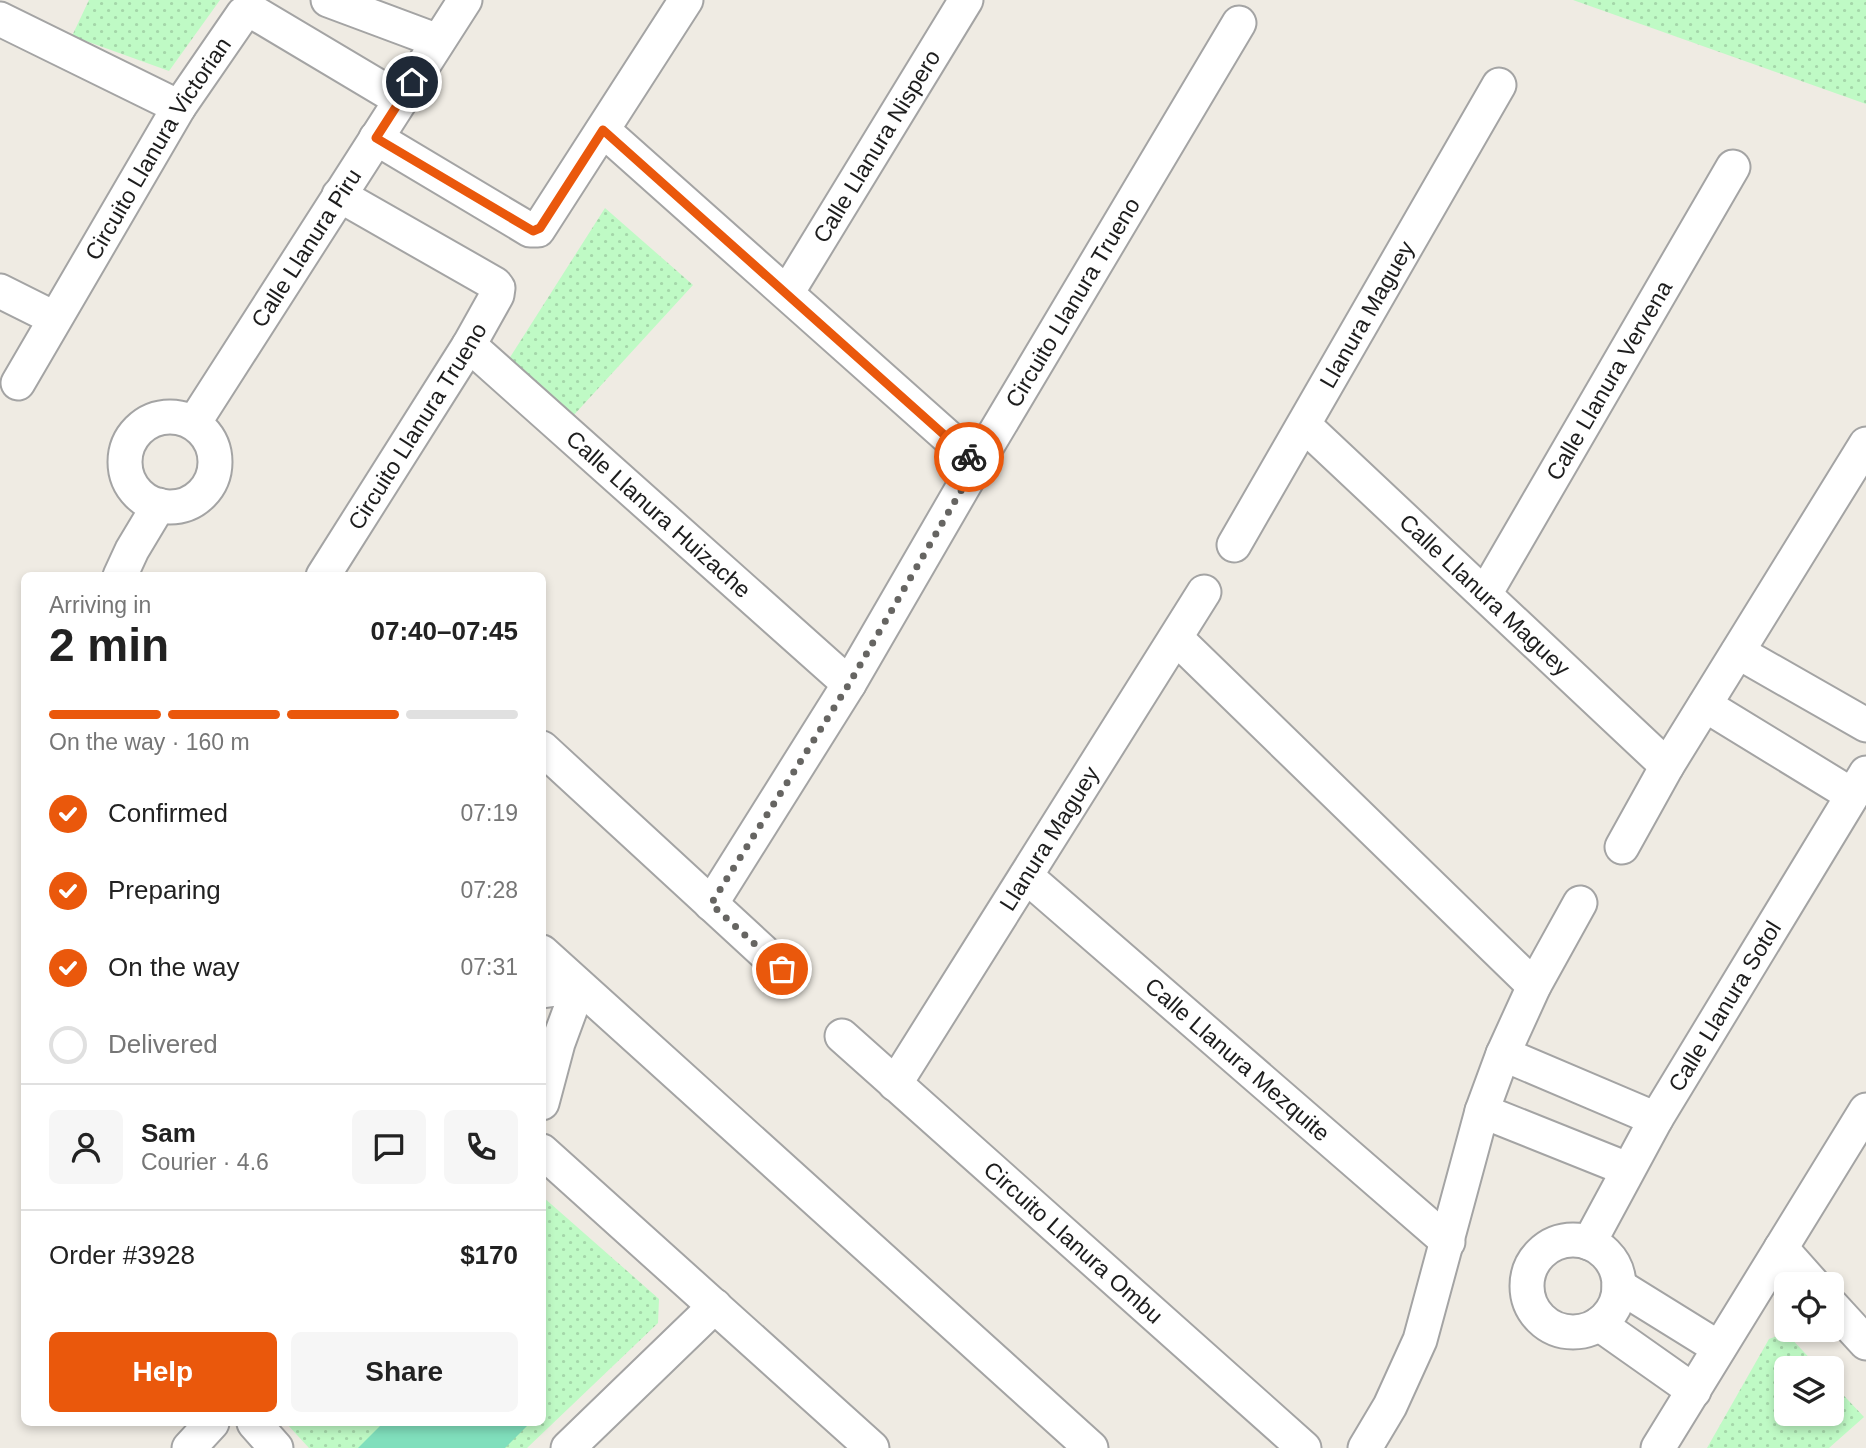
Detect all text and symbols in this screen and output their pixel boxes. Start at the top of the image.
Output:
street label: Circuito Llanura Victorian [80,32,236,265]
street label: Calle Llanura Nispero [808,45,945,247]
pin [382,52,442,112]
icon: home [393,63,431,101]
street label: Calle Llanura Piru [246,164,367,332]
street label: Circuito Llanura Trueno [1000,193,1145,412]
street label: Llanura Maguey [1314,236,1419,393]
street label: Calle Llanura Vervena [1541,276,1677,485]
street label: Circuito Llanura Trueno [343,318,492,534]
courier [934,422,1004,492]
street label: Calle Llanura Huizache [561,425,756,603]
icon: bike [950,438,988,476]
street label: Calle Llanura Maguey [1394,509,1576,681]
text: Arriving in [49,592,151,618]
text: 07:40–07:45 [371,616,518,646]
text: 2 min [49,619,169,671]
text: On the way · 160 m [49,729,250,755]
street label: Llanura Maguey [994,761,1104,915]
icon: check [49,795,87,833]
text: Confirmed [108,798,228,828]
text: 07:19 [460,800,518,826]
icon: check [49,872,87,910]
text: Preparing [108,875,221,905]
text: 07:28 [460,877,518,903]
street label: Calle Llanura Sotol [1663,916,1786,1096]
pin [752,939,812,999]
icon: check [49,949,87,987]
icon: bag [763,950,801,988]
text: On the way [108,952,240,982]
text: 07:31 [460,954,518,980]
street label: Calle Llanura Mezquite [1140,973,1335,1146]
text: Delivered [108,1029,218,1059]
button: person [49,1110,123,1184]
button: chat [352,1110,426,1184]
button: phone [444,1110,518,1184]
text: Sam [141,1118,196,1148]
text: Courier · 4.6 [141,1149,269,1175]
street label: Circuito Llanura Ombu [979,1156,1168,1329]
text: Order #3928 [49,1240,195,1270]
text: $170 [460,1240,518,1270]
map controls [1774,1272,1844,1426]
button: locate [1774,1272,1844,1342]
button: Help [49,1332,277,1412]
button: Share [291,1332,518,1412]
button: layers [1774,1356,1844,1426]

